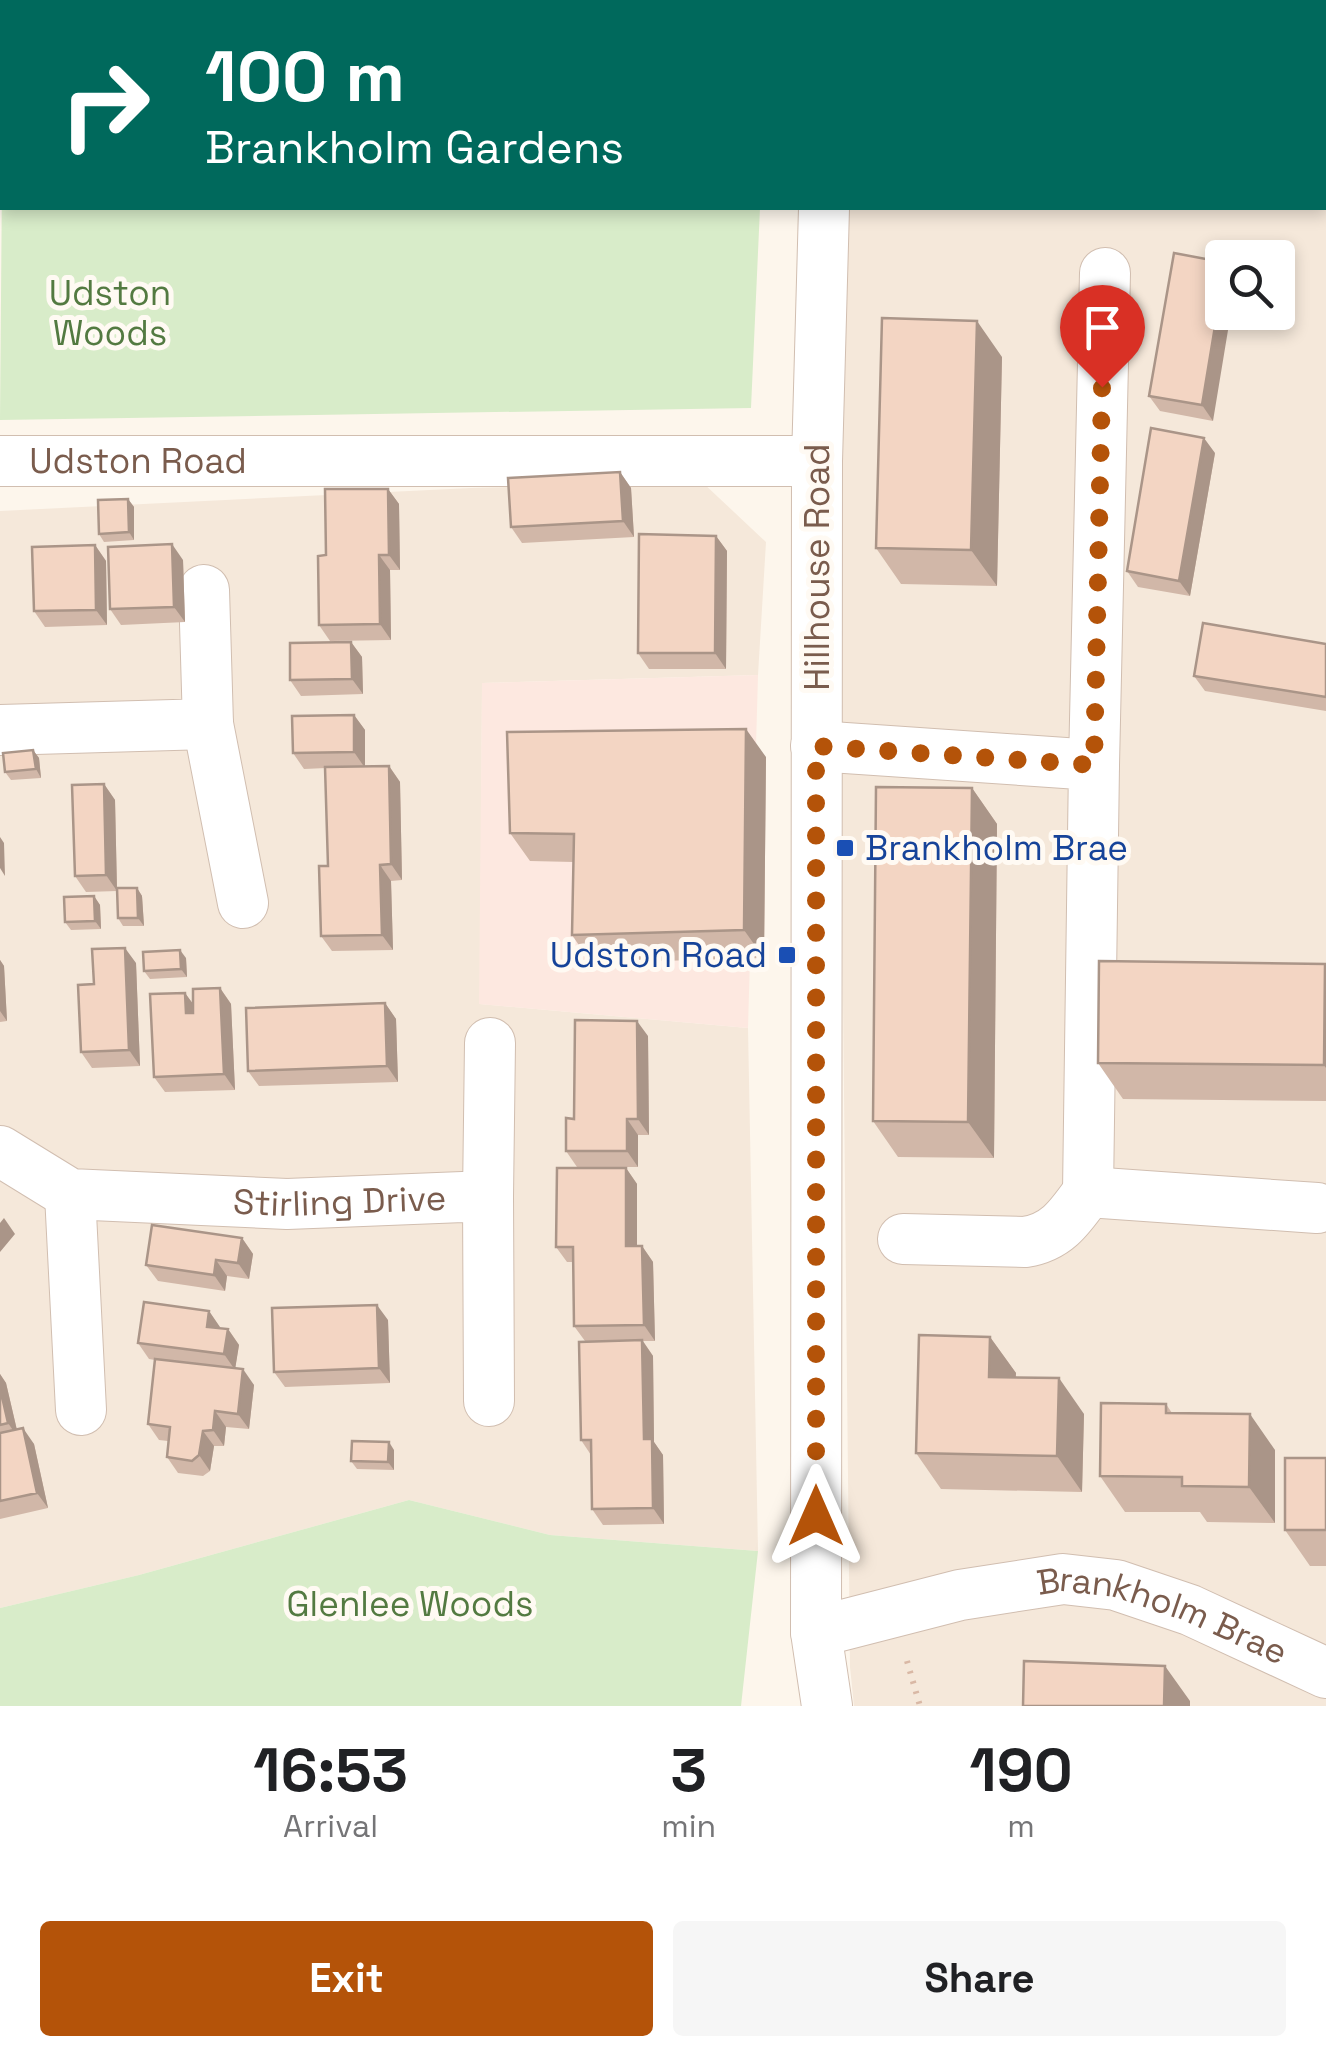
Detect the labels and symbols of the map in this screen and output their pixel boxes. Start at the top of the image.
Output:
park label: Udston Woods [49,271,171,355]
pin [1060,285,1145,388]
street label: Udston Road [29,439,247,483]
street label: Hillhouse Road [795,443,839,691]
place label: Brankholm Brae [865,826,1128,870]
marker: Brankholm Brae [834,837,856,859]
place label: Udston Road [550,933,767,977]
marker: Udston Road [776,944,798,966]
street label: Stirling Drive [232,1176,447,1226]
position arrow [764,1464,868,1568]
street label: Brankholm Brae [1033,1557,1295,1674]
park label: Glenlee Woods [287,1582,534,1626]

